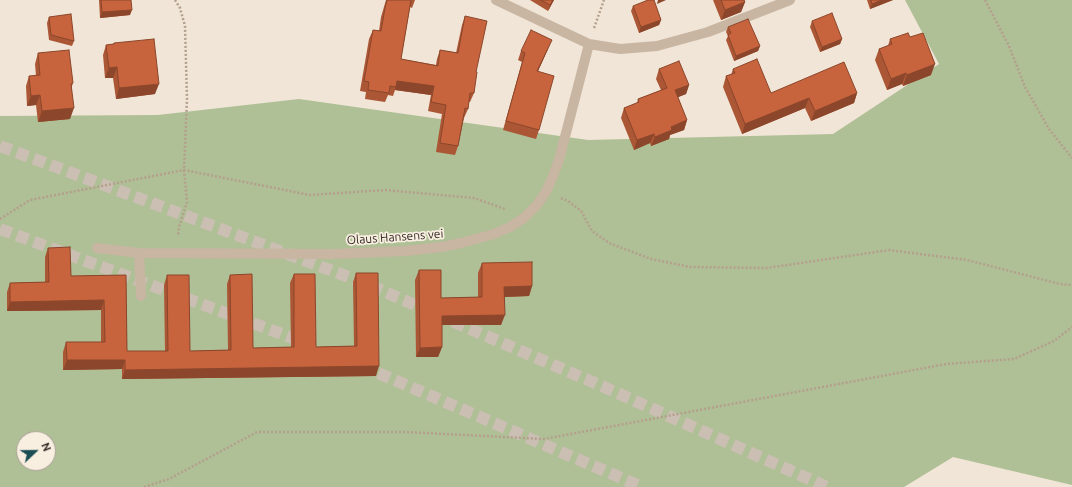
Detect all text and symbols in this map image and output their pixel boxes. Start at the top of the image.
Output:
street label: Olaus Hansens vei [346,226,444,248]
north arrow [16,431,56,471]
text: N [39,441,53,453]

